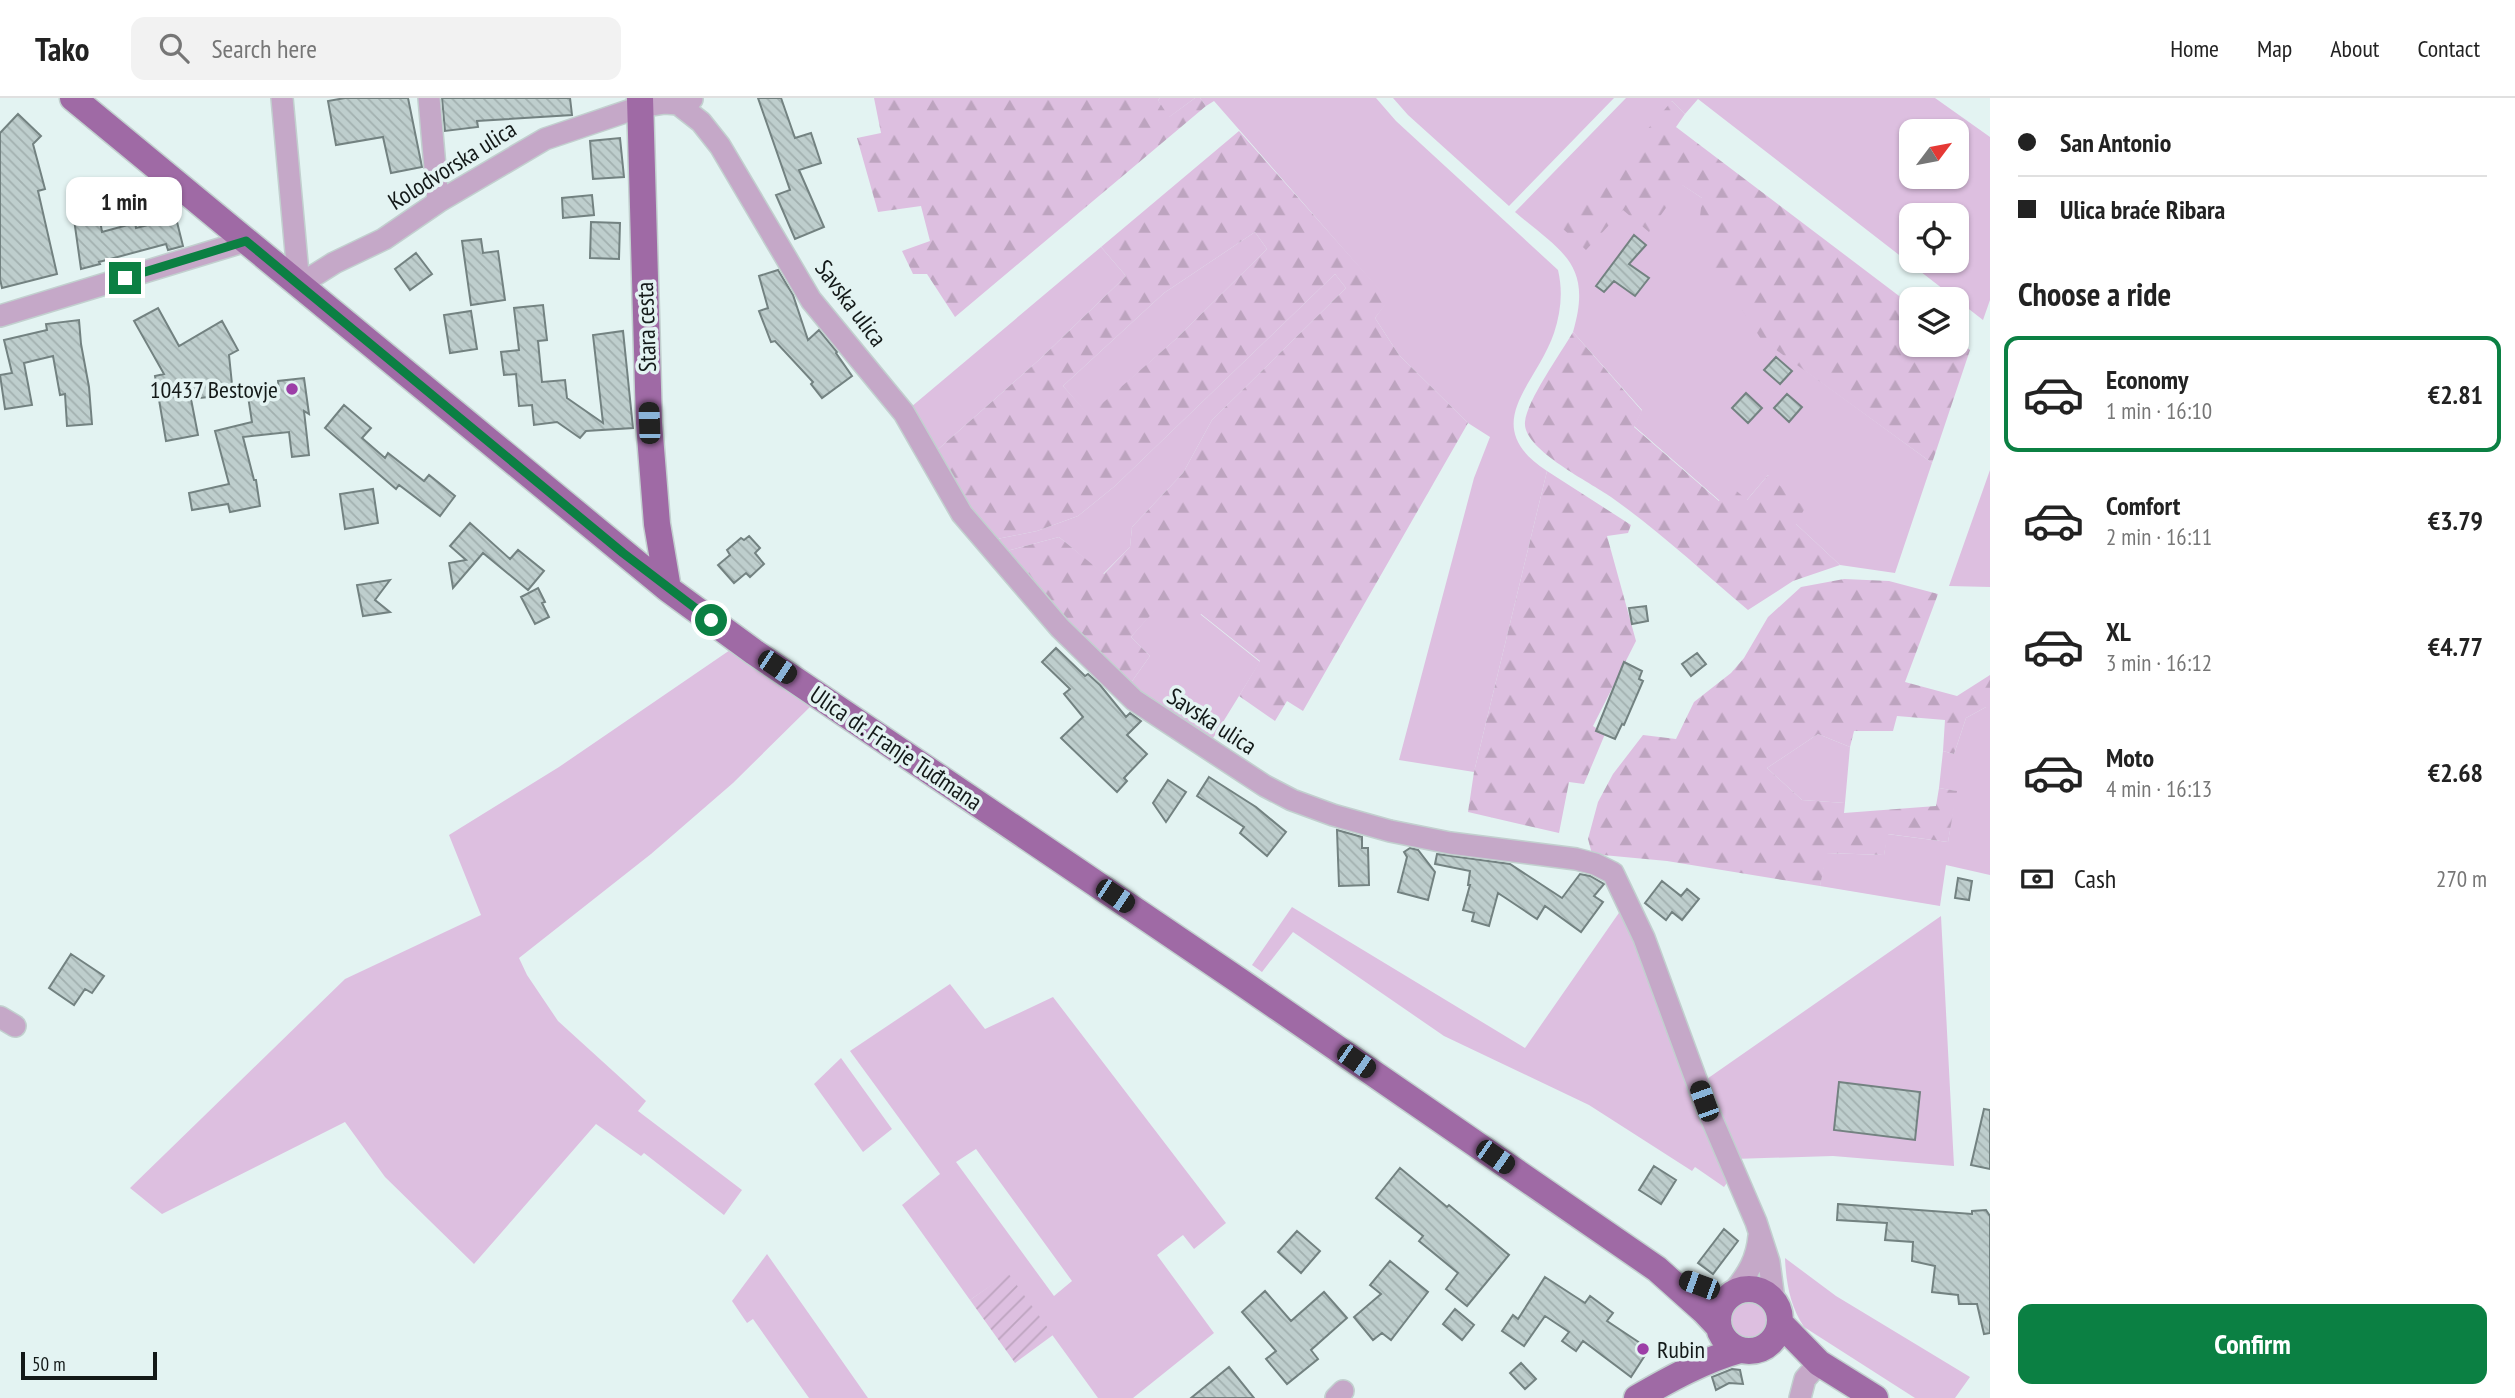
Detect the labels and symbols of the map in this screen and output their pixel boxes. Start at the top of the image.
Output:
street label: Kolodvorska ulica [382,113,522,217]
north arrow [1899,119,1969,189]
callout: 1 min [67,176,183,226]
street label: Savska ulica [808,253,894,353]
route end [109,262,141,294]
street label: Stara cesta [629,281,663,373]
place label: 10437 Bestovje [150,374,278,405]
marker: 10437 Bestovje [284,381,300,397]
car [638,402,661,444]
route start [695,604,727,636]
car [754,647,801,687]
street label: Ulica dr. Franje Tuđmana [804,679,988,817]
street label: Savska ulica [1161,681,1263,761]
car [1092,876,1139,916]
car [1333,1040,1380,1082]
car [1687,1078,1722,1124]
car [1472,1136,1519,1178]
car [1676,1268,1723,1302]
place label: Rubin [1657,1334,1705,1365]
marker: Rubin [1635,1341,1651,1357]
scale bar [21,1349,158,1381]

